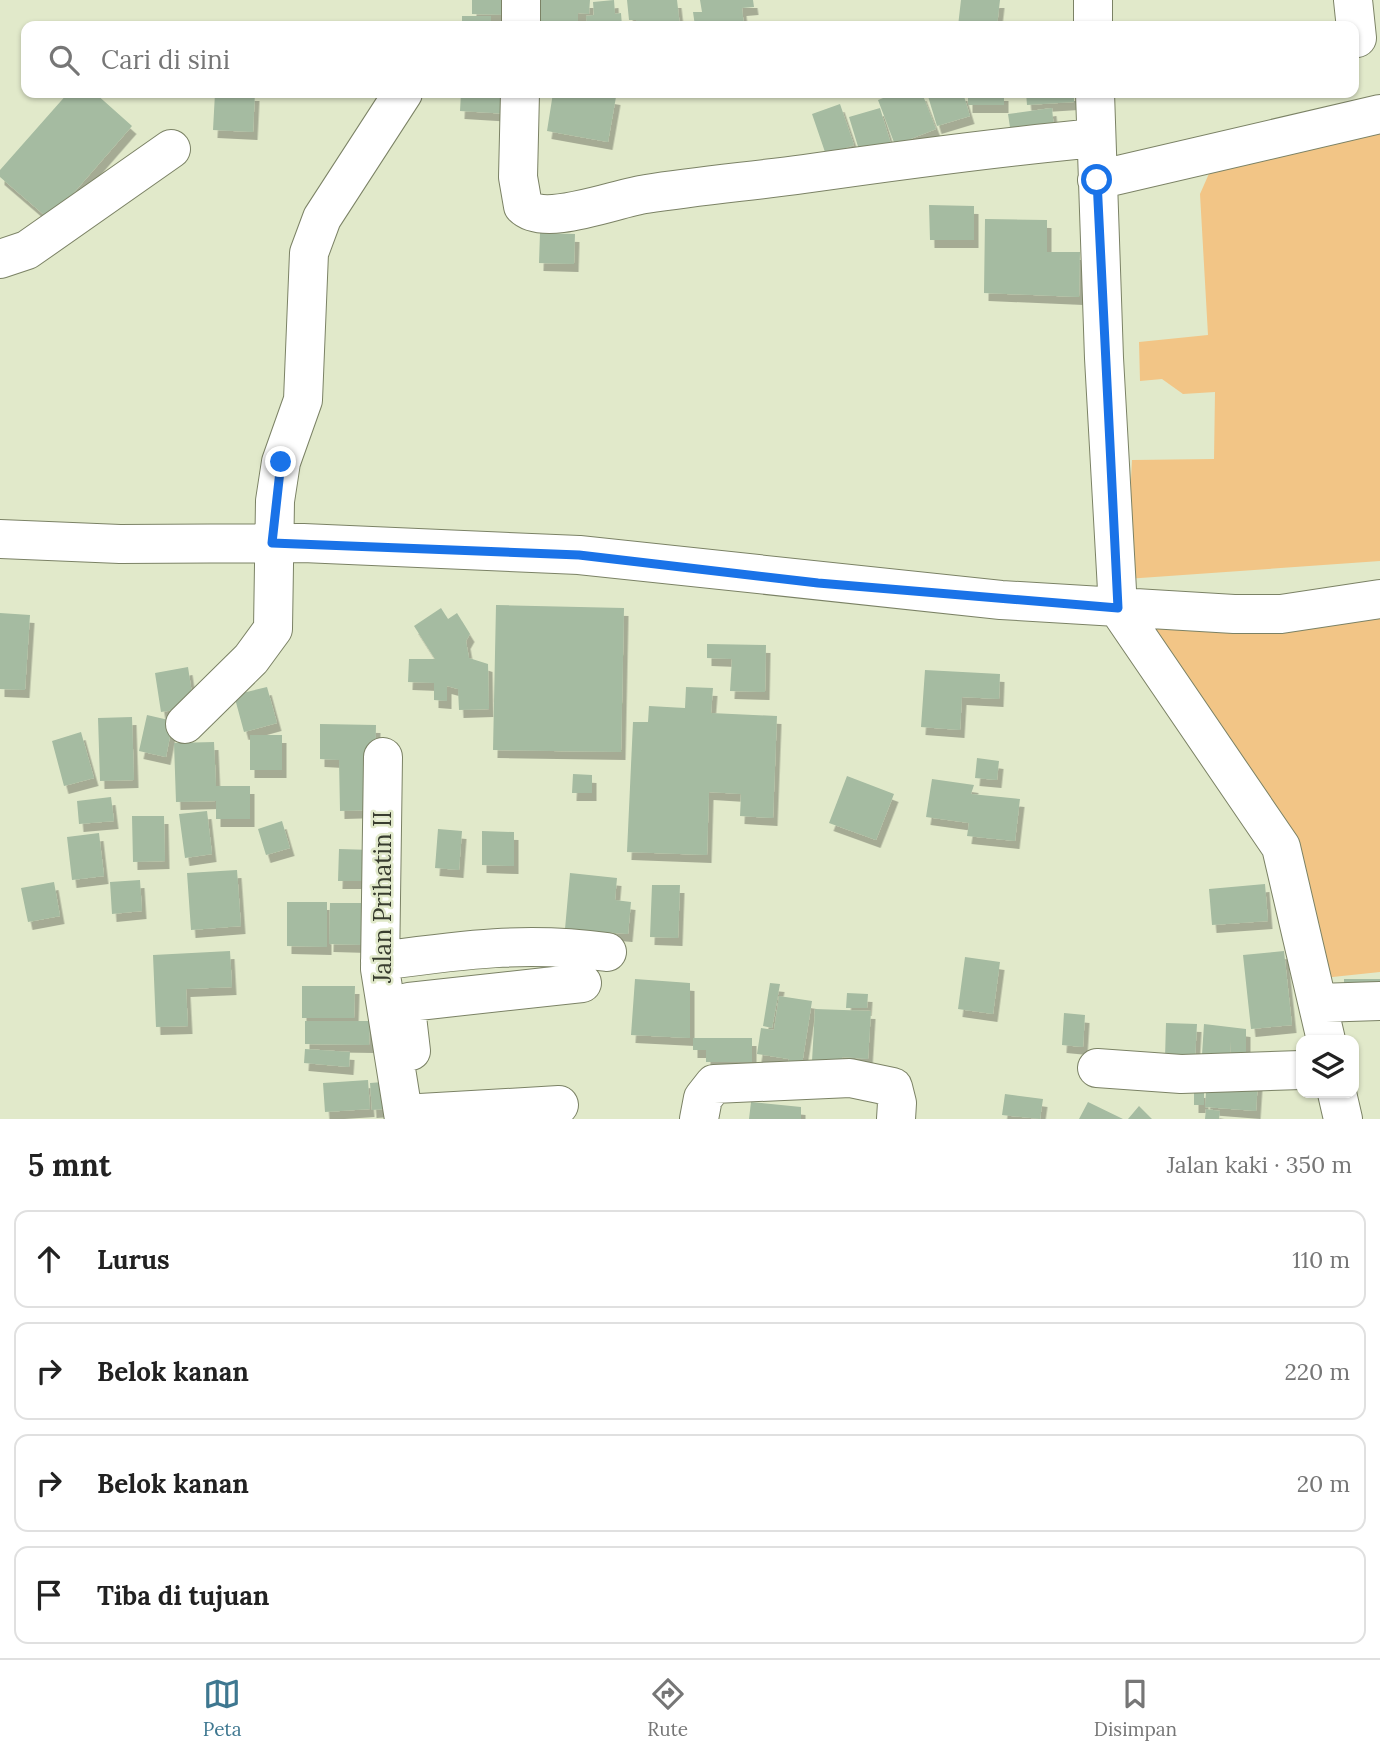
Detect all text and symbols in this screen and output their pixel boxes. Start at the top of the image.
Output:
search box [21,21,1359,98]
icon: search [45,41,83,79]
text: Cari di sini [101,43,230,76]
route start [1081,164,1112,195]
route end [265,446,296,477]
street label: Jalan Prihatin II [367,811,398,984]
map controls [1296,1035,1359,1098]
button: layers [1296,1035,1359,1098]
text: 5 mnt [28,1146,111,1184]
text: Jalan kaki · 350 m [1167,1150,1352,1179]
icon: ahead [30,1240,68,1278]
text: Lurus [97,1243,170,1276]
text: 110 m [1292,1245,1350,1274]
icon: right [30,1352,68,1390]
text: Belok kanan [97,1355,249,1388]
text: 220 m [1284,1357,1350,1386]
icon: right [30,1464,68,1502]
text: Belok kanan [97,1467,249,1500]
text: 20 m [1297,1469,1350,1498]
icon: arrive [30,1576,68,1614]
text: Tiba di tujuan [97,1579,269,1612]
tab: Peta [203,1675,242,1741]
tab: Rute [647,1675,688,1741]
tab: Disimpan [1094,1675,1177,1741]

